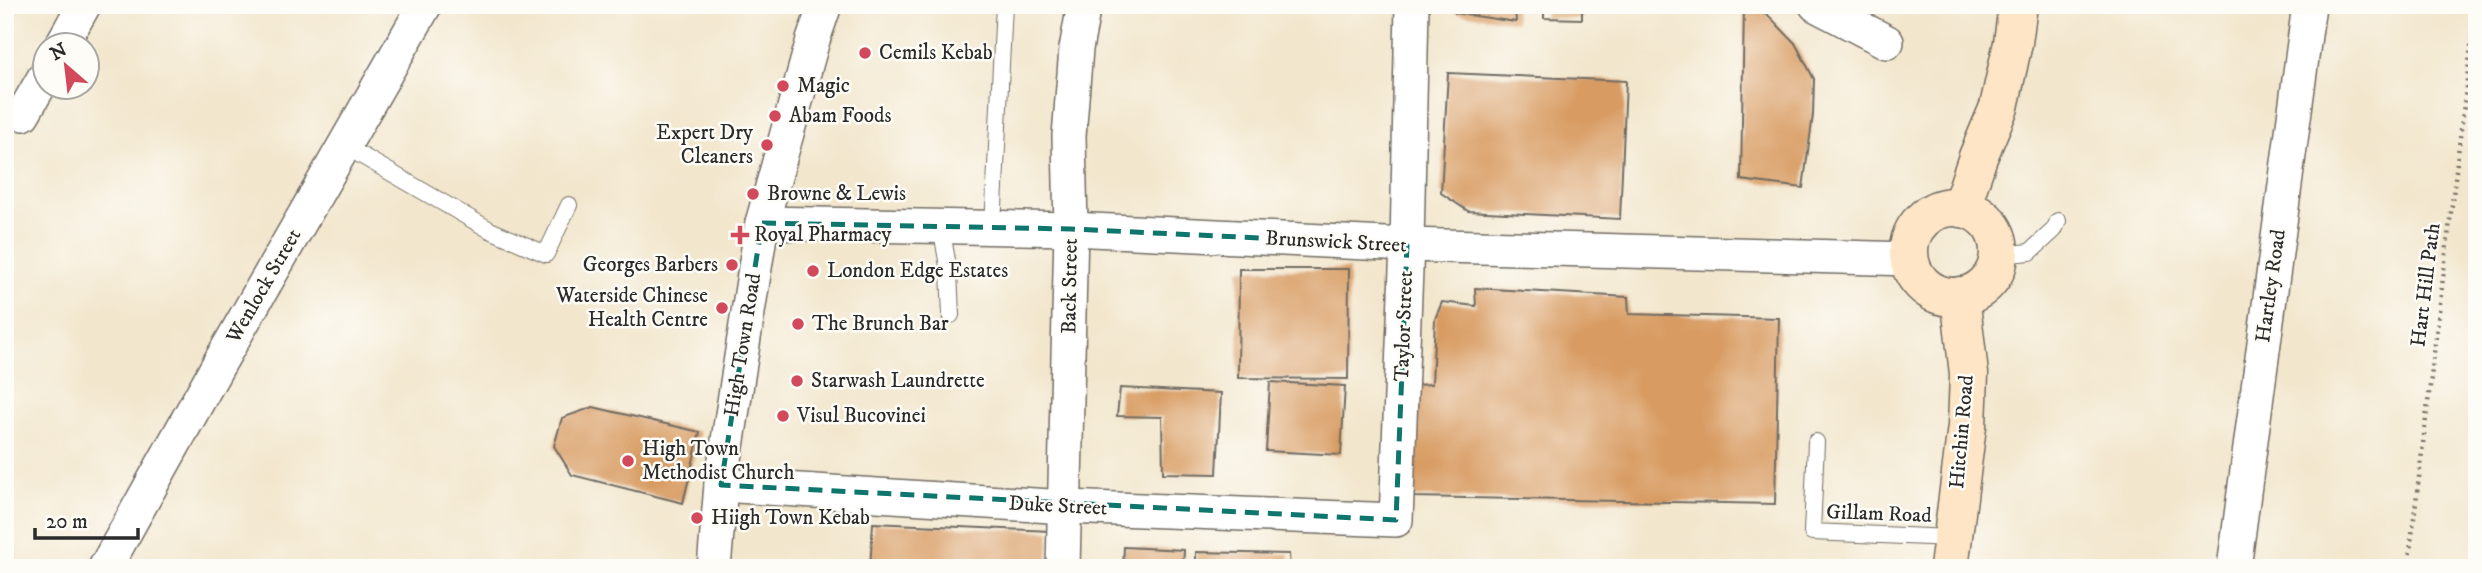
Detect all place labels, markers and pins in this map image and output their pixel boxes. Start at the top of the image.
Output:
place label: Cemils Kebab [879,40,993,66]
marker: Cemils Kebab [857,45,873,61]
place label: Magic [797,73,850,99]
marker: Magic [775,78,791,94]
place label: Abam Foods [789,103,892,129]
marker: Abam Foods [767,108,783,124]
place label: Expert Dry Cleaners [656,120,754,170]
marker: Expert Dry Cleaners [759,137,775,153]
place label: Browne & Lewis [767,181,906,207]
marker: Browne & Lewis [745,186,761,202]
place label: Royal Pharmacy [754,222,892,248]
marker: Royal Pharmacy [732,227,748,243]
place label: Georges Barbers [583,252,718,278]
marker: Georges Barbers [724,257,740,273]
place label: London Edge Estates [827,258,1008,284]
marker: London Edge Estates [805,263,821,279]
place label: Waterside Chinese Health Centre [555,283,708,333]
marker: Waterside Chinese Health Centre [714,300,730,316]
place label: The Brunch Bar [812,311,949,337]
marker: The Brunch Bar [790,316,806,332]
place label: Starwash Laundrette [811,368,985,394]
marker: Starwash Laundrette [789,373,805,389]
place label: Visul Bucovinei [796,403,926,429]
marker: Visul Bucovinei [775,408,791,424]
place label: High Town Methodist Church [642,436,794,486]
marker: High Town Methodist Church [620,453,636,469]
place label: Hiigh Town Kebab [711,505,870,531]
marker: Hiigh Town Kebab [689,510,705,526]

